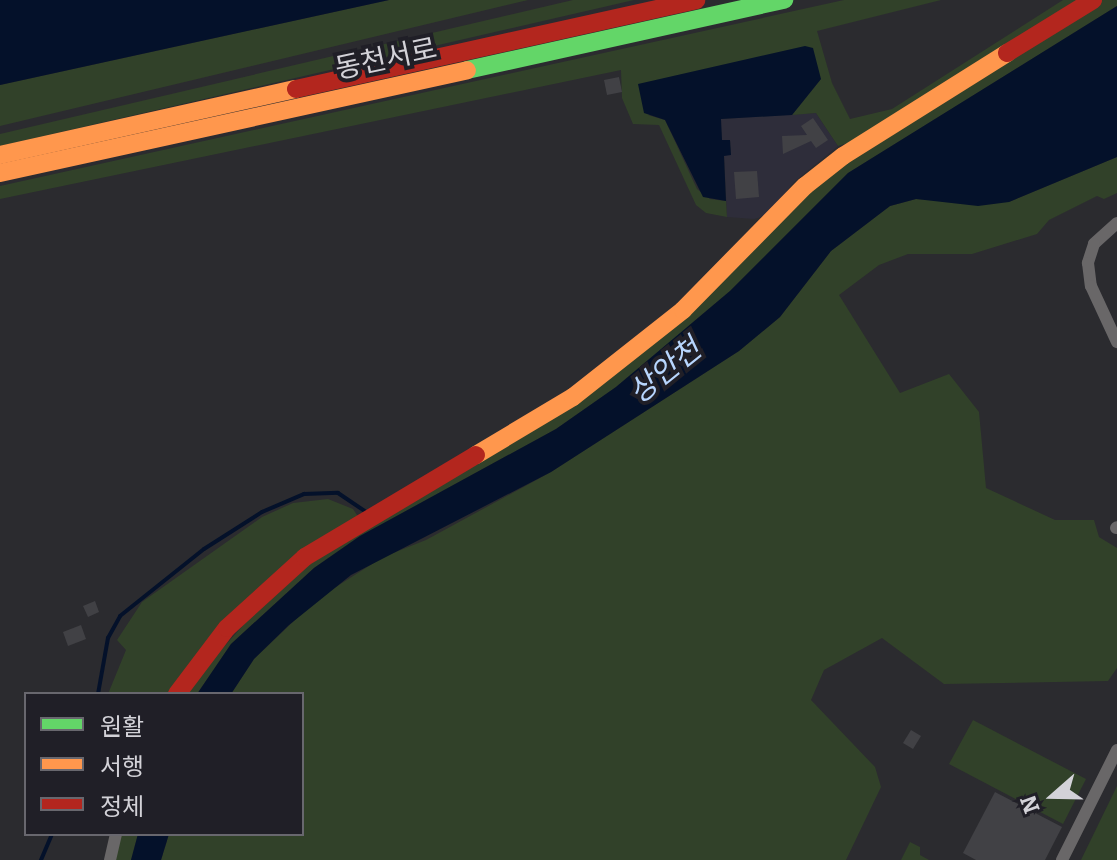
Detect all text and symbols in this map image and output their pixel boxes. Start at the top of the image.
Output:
street label: 동천서로 [332,32,440,86]
water label: 상안천 [621,331,709,411]
legend [24,692,304,836]
text: 원활 [100,713,144,741]
text: 서행 [100,753,144,781]
north arrow [1013,756,1093,836]
text: N [1014,792,1046,817]
text: 정체 [100,793,144,821]

